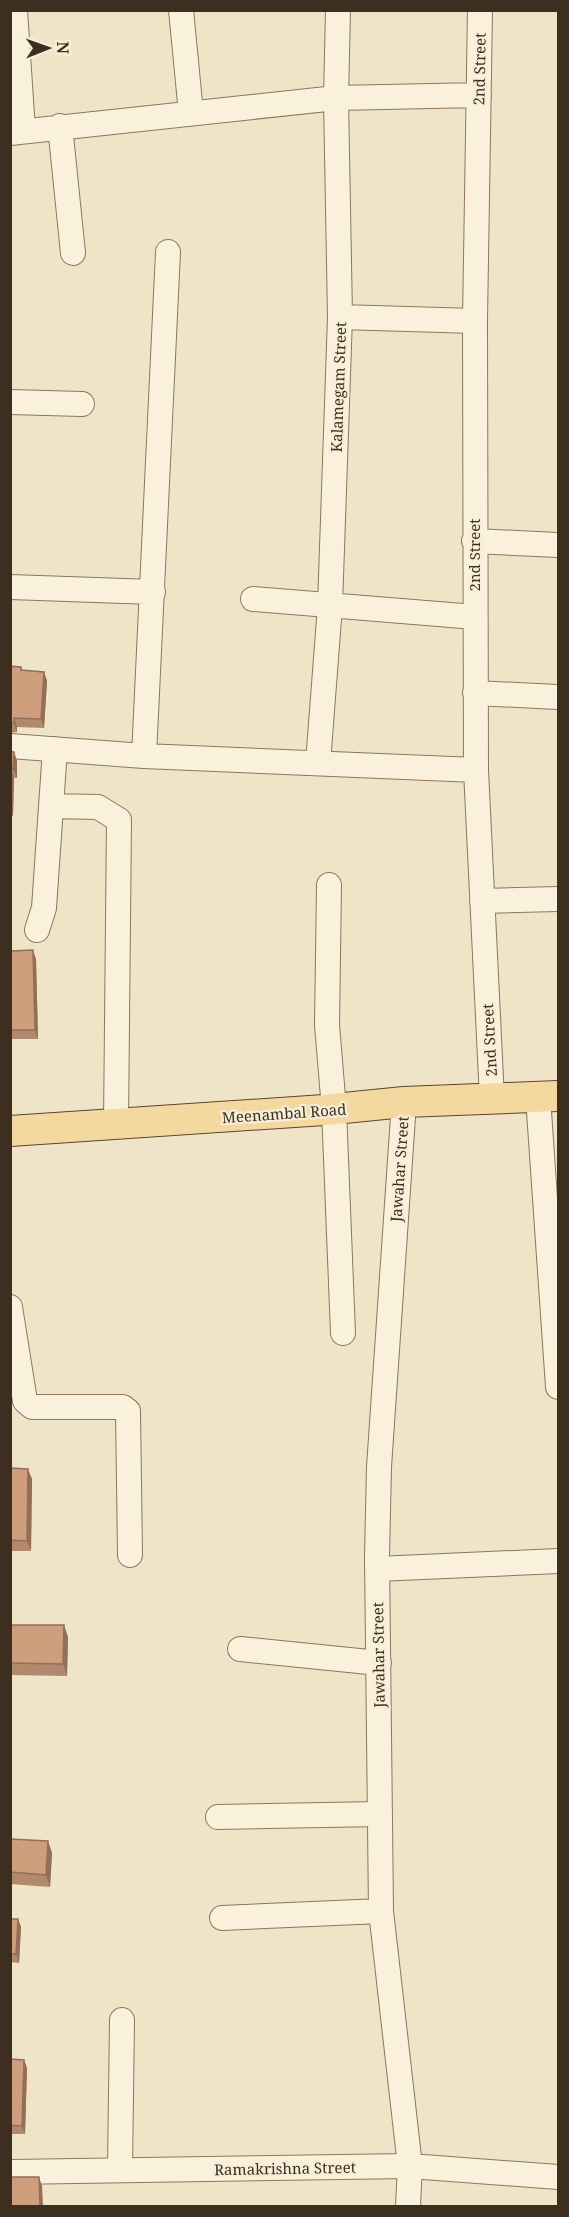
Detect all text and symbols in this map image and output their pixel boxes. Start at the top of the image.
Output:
north arrow [18,18,78,78]
street label: 2nd Street [468,32,490,106]
text: N [52,41,74,55]
street label: Kalamegam Street [326,321,350,453]
street label: 2nd Street [464,518,484,592]
street label: 2nd Street [477,1003,501,1077]
street label: Meenambal Road [221,1099,347,1127]
street label: Jawahar Street [385,1115,413,1224]
street label: Jawahar Street [367,1602,389,1709]
street label: Ramakrishna Street [214,2157,356,2179]

